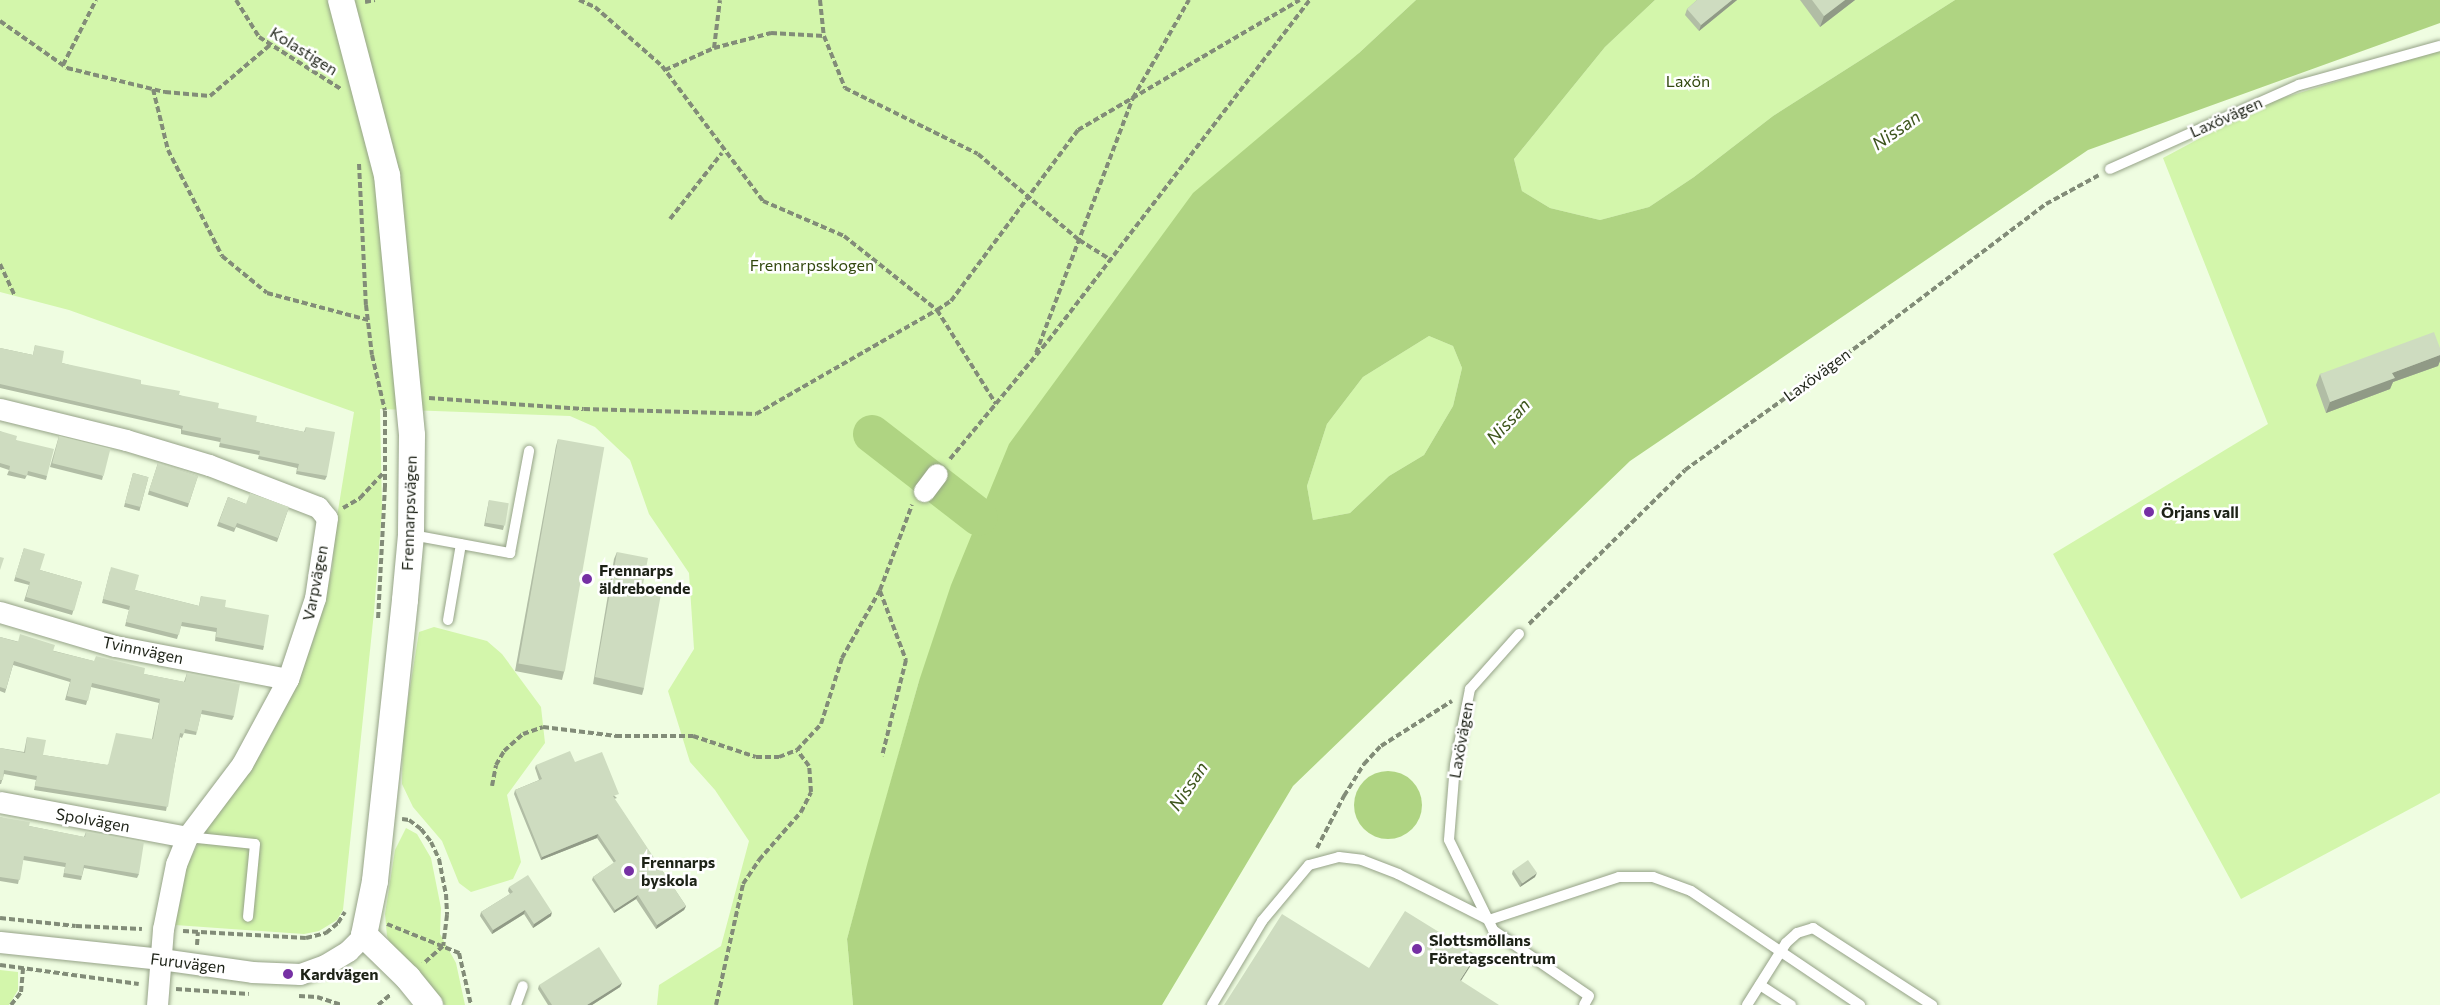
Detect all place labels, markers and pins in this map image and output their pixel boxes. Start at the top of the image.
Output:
place label: Örjans vall [2161,502,2239,522]
marker: Örjans vall [2142,505,2156,519]
place label: Frennarps äldreboende [599,560,690,598]
marker: Frennarps äldreboende [580,572,594,586]
place label: Frennarps byskola [641,852,715,890]
marker: Frennarps byskola [622,864,636,878]
place label: Slottsmöllans Företagscentrum [1429,930,1556,968]
marker: Slottsmöllans Företagscentrum [1410,942,1424,956]
place label: Kardvägen [300,964,379,984]
marker: Kardvägen [281,967,295,981]

